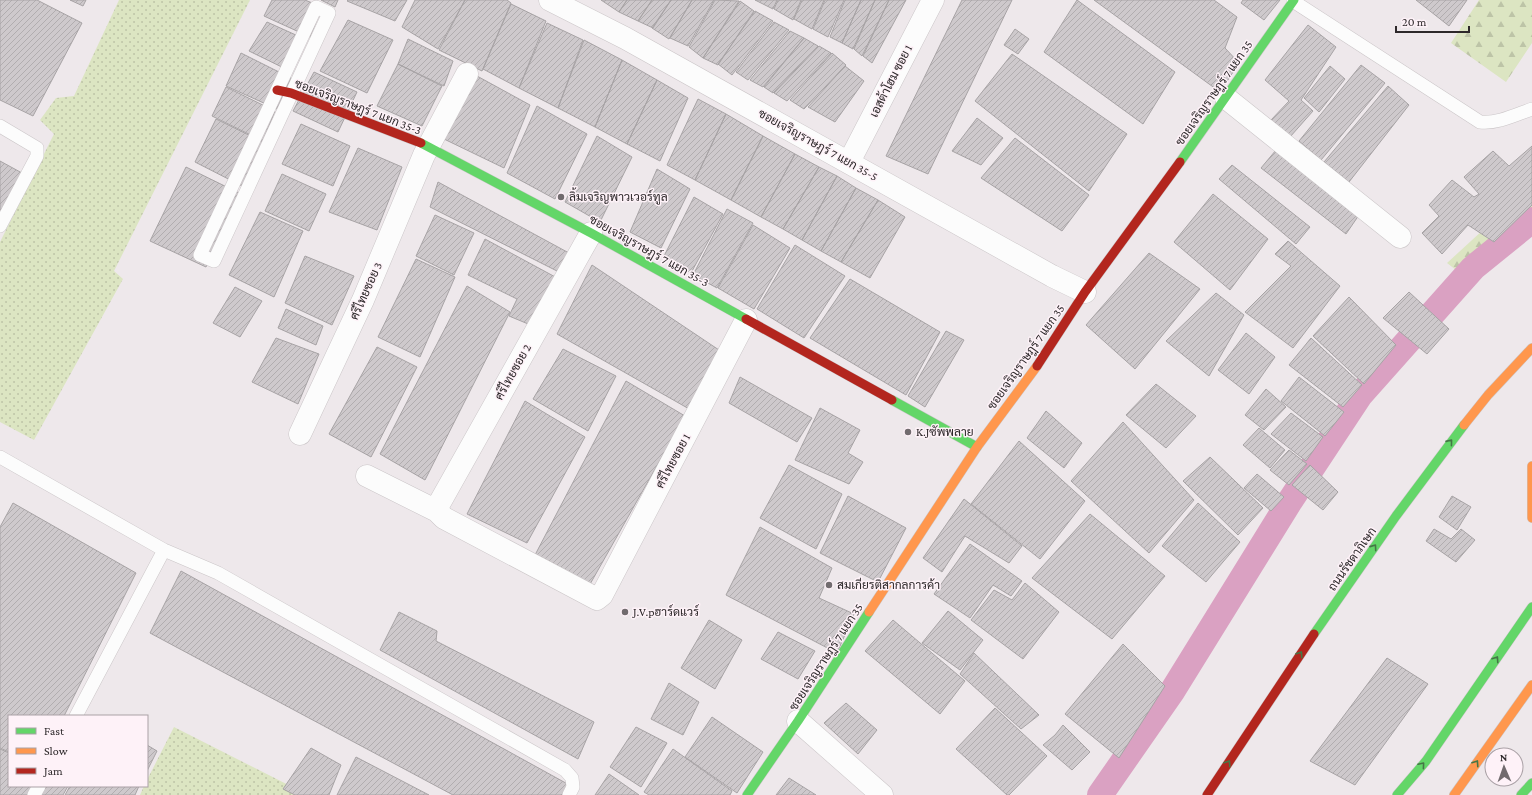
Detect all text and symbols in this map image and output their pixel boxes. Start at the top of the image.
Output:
scale bar [1396,8,1469,34]
text: 20 m [1402,15,1427,29]
street label: ซอยเจริญราษฎร์ 7 แยก 35 [1172,37,1256,149]
street label: เอสต้าโฮม ซอย 1 [866,42,915,120]
street label: ซอยเจริญราษฎร์ 7 แยก 35-3 [292,75,424,139]
street label: ซอยเจริญราษฎร์ 7 แยก 35-5 [755,105,881,185]
place label: ลิ้มเจริญพาวเวอร์ทูล [569,187,668,205]
marker: ลิ้มเจริญพาวเวอร์ทูล [556,192,566,202]
street label: ซอยเจริญราษฎร์ 7 แยก 35-3 [586,211,712,291]
street label: ศรีไทยซอย 3 [346,259,385,322]
street label: ซอยเจริญราษฎร์ 7 แยก 35 [984,301,1068,413]
street label: ศรีไทยซอย 2 [491,341,534,402]
place label: K.Jซัพพลาย [916,425,974,439]
marker: K.Jซัพพลาย [903,427,913,437]
street label: ศรีไทยซอย 1 [652,431,693,491]
one-way arrow [1446,440,1453,447]
street label: ถนนรัชดาภิเษก [1325,524,1379,593]
one-way arrow [1369,545,1376,552]
place label: สมเกียรติสากลการค้า [837,577,940,592]
marker: สมเกียรติสากลการค้า [824,580,834,590]
street label: ซอยเจริญราษฎร์ 7 แยก 35 [785,600,867,714]
place label: J.V.pฮาร์ดแวร์ [632,604,699,619]
marker: J.V.pฮาร์ดแวร์ [620,607,630,617]
one-way arrow [1295,652,1302,659]
one-way arrow [1491,656,1498,663]
legend [8,715,148,787]
text: Fast [44,724,65,738]
text: Slow [44,744,68,758]
north arrow [1484,747,1524,787]
text: N [1500,751,1508,763]
one-way arrow [1223,760,1230,767]
one-way arrow [1471,760,1479,767]
one-way arrow [1418,763,1425,770]
text: Jam [43,764,63,778]

